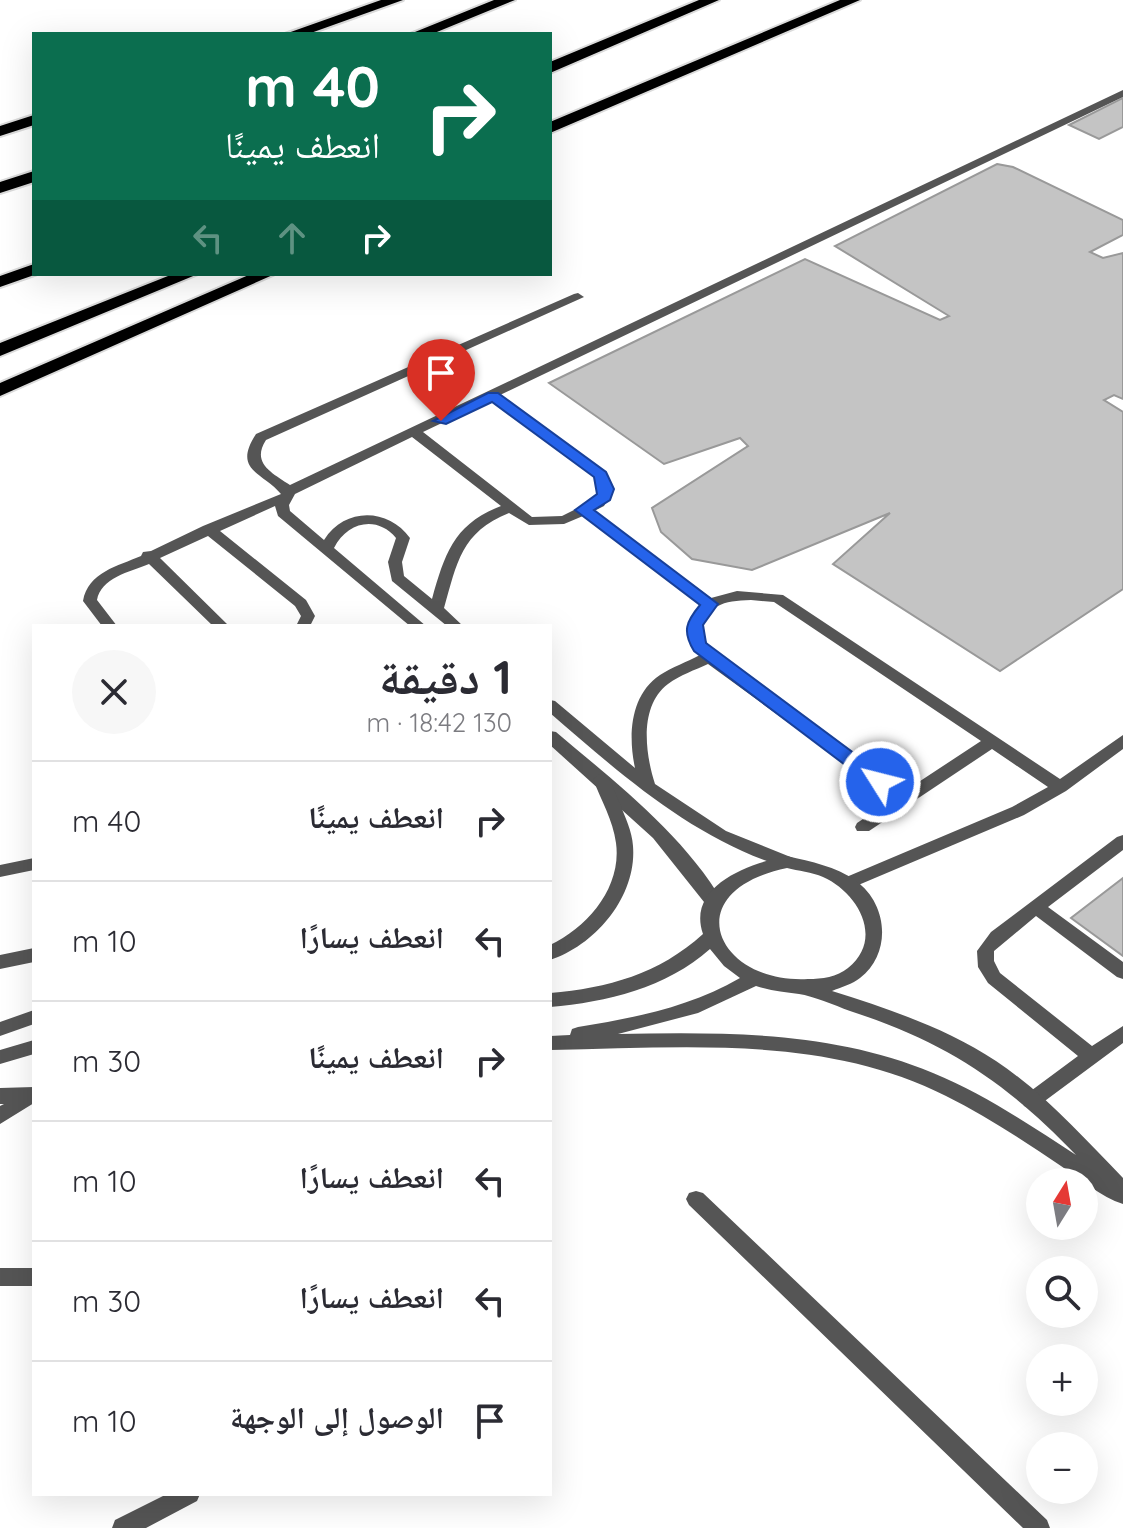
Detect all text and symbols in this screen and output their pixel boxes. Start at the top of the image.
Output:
text: 40 m [245,51,380,121]
icon: right [408,64,512,168]
text: انعطف يمينًا [225,122,380,167]
icon: left [186,216,230,260]
icon: ahead [270,216,314,260]
icon: right [354,216,398,260]
pin [407,339,475,421]
icon: arrive [419,351,463,395]
text: 1 دقيقة [379,646,512,706]
button: close [72,650,156,734]
text: 130 m · 18:42 [367,706,512,739]
position arrow [838,740,922,824]
text: انعطف يمينًا [308,798,444,836]
icon: right [468,799,512,843]
text: 40 m [72,802,141,840]
text: انعطف يسارًا [300,918,444,956]
icon: left [468,919,512,963]
text: 10 m [72,922,137,960]
text: انعطف يمينًا [308,1038,444,1076]
icon: right [468,1039,512,1083]
text: 30 m [72,1042,141,1080]
text: انعطف يسارًا [300,1158,444,1196]
icon: left [468,1159,512,1203]
text: 10 m [72,1162,137,1200]
north arrow [1026,1168,1098,1240]
map controls [1026,1168,1098,1504]
button: search [1026,1256,1098,1328]
text: انعطف يسارًا [300,1278,444,1316]
icon: left [468,1279,512,1323]
text: 30 m [72,1282,141,1320]
button: + [1026,1344,1098,1416]
text: الوصول إلى الوجهة [230,1398,444,1436]
icon: arrive [468,1399,512,1443]
text: 10 m [72,1402,137,1440]
button: − [1026,1432,1098,1504]

